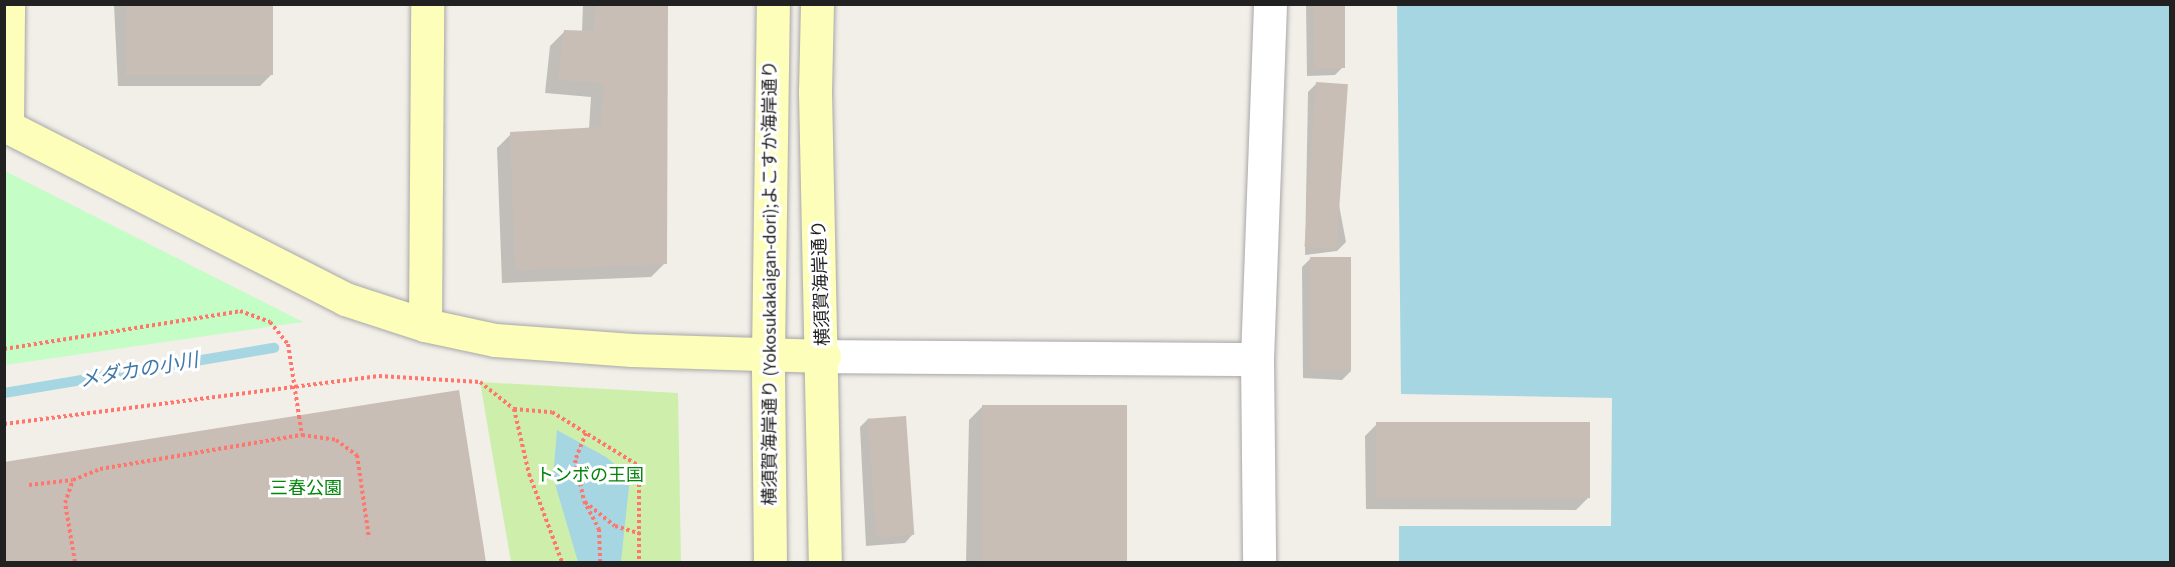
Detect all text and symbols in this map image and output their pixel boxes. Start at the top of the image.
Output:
street label: 横須賀海岸通り (Yokosukakaigan-dori);よこすか海岸通り [760,60,782,506]
street label: 横須賀海岸通り [809,220,835,346]
water label: メダカの小川 [78,349,200,393]
park label: トンボの王国 [536,465,644,487]
park label: 三春公園 [270,478,342,500]

